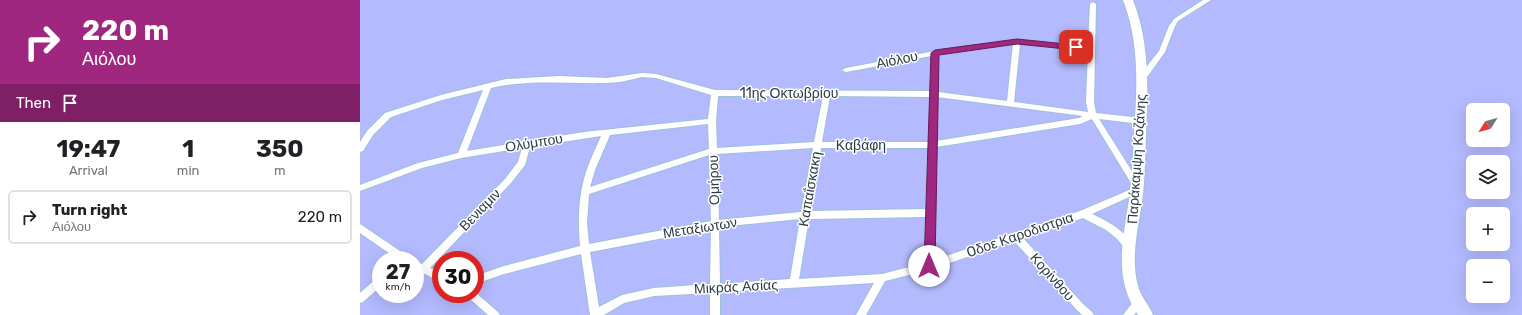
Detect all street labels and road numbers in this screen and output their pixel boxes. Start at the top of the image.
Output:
street label: Αιόλου [875,48,919,72]
street label: 11ης Οκτωβρίου [740,85,838,102]
street label: Παράκαμψη Κοζάνης [1124,93,1150,225]
street label: Ολύμπου [504,130,564,156]
street label: Καβάφη [836,137,886,154]
street label: Καπαΐσκακη [795,150,825,228]
street label: Ομήρου [705,155,723,205]
street label: Βενιαμιν [456,185,504,235]
street label: Oδοε Καροδιστρια [964,209,1076,261]
street label: Μεταξιωτων [662,214,738,242]
street label: Κορίνθου [1026,250,1078,304]
street label: Μικράς Ασίας [694,276,779,298]

